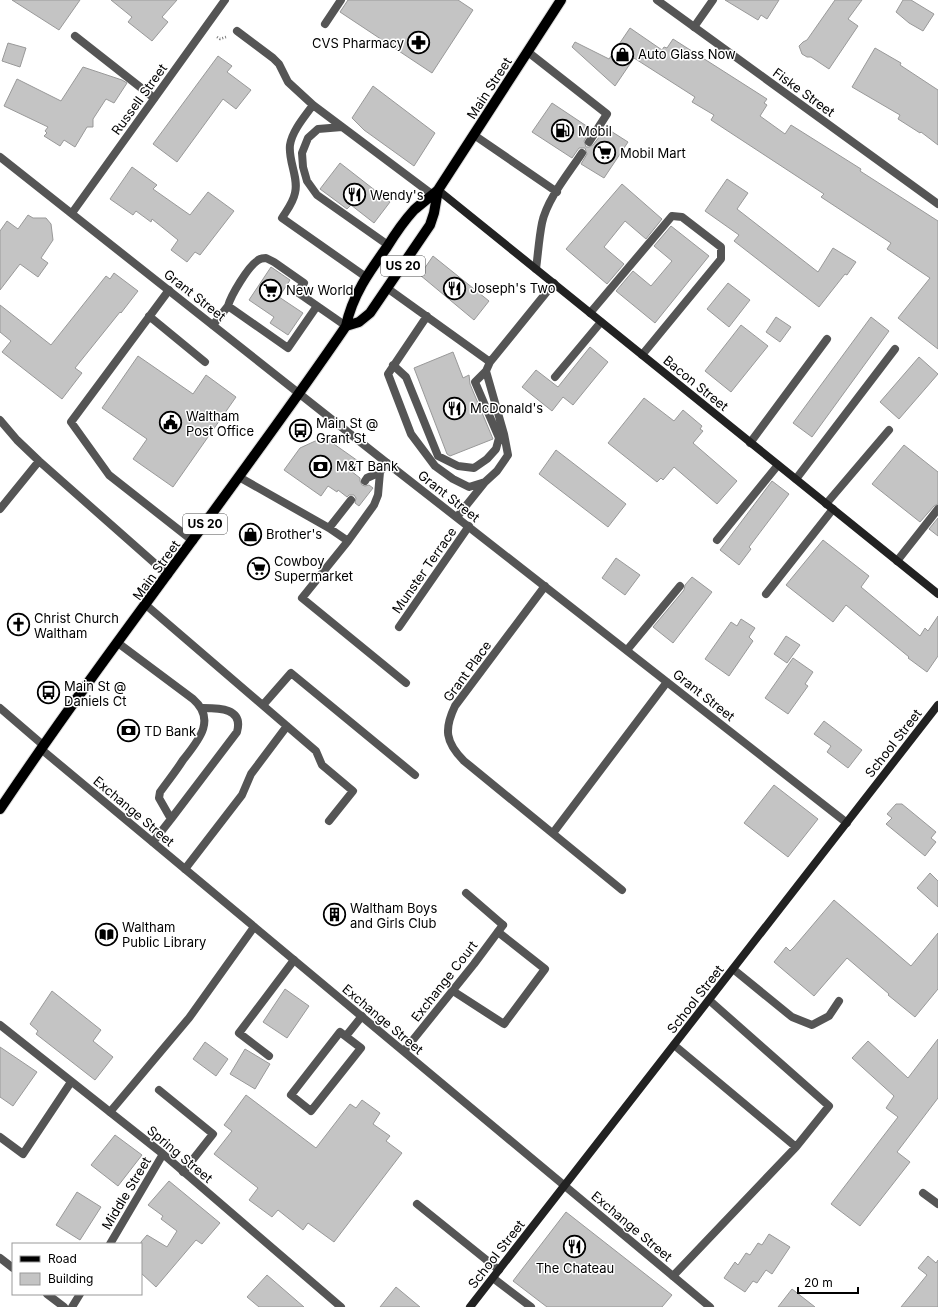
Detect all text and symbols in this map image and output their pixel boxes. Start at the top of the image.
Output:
pharmacy icon: CVS Pharmacy [406,30,432,56]
place label: CVS Pharmacy [312,35,404,51]
shop icon: Auto Glass Now [610,41,636,67]
place label: Auto Glass Now [638,46,736,62]
street label: Main Street [463,54,515,122]
street label: Russell Street [108,60,170,138]
street label: Fiske Street [770,64,838,120]
fuel station icon: Mobil [549,118,575,144]
place label: Mobil [578,123,612,139]
supermarket icon: Mobil Mart [591,140,617,166]
place label: Mobil Mart [620,145,686,161]
restaurant icon: Wendy's [342,182,368,208]
place label: Wendy's [370,187,424,203]
road number: US 20 [381,256,425,276]
street label: Grant Street [161,266,229,324]
restaurant icon: Joseph's Two [441,275,467,301]
supermarket icon: New World [257,277,283,303]
place label: Joseph's Two [470,280,556,296]
place label: New World [286,282,354,298]
street label: Bacon Street [660,352,732,414]
restaurant icon: McDonald's [442,395,468,421]
place label: McDonald's [470,400,543,416]
place label: Waltham Post Office [186,408,254,439]
public building icon: Waltham Post Office [158,410,184,436]
place label: Main St @ Grant St [316,415,378,446]
bus stop icon: Main St @ Grant St [287,417,313,443]
bank icon: M&T Bank [308,453,334,479]
place label: M&T Bank [336,458,398,474]
street label: Grant Street [415,467,483,525]
road number: US 20 [183,514,227,534]
shop icon: Brother's [238,521,264,547]
street label: Munster Terrace [388,524,460,616]
place label: Brother's [266,526,322,542]
street label: Main Street [129,537,183,603]
place label: Cowboy Supermarket [274,553,353,584]
supermarket icon: Cowboy Supermarket [245,555,271,581]
place label: Christ Church Waltham [34,610,119,641]
church icon: Christ Church Waltham [6,612,32,638]
street label: Grant Place [440,637,494,705]
street label: Grant Street [670,666,738,724]
place label: Main St @ Daniels Ct [64,678,127,709]
bus stop icon: Main St @ Daniels Ct [35,680,61,706]
street label: School Street [861,706,925,780]
bank icon: TD Bank [115,718,141,744]
place label: TD Bank [144,723,196,739]
street label: Exchange Street [90,773,178,849]
place label: Waltham Boys and Girls Club [350,900,437,931]
building icon: Waltham Boys and Girls Club [321,902,347,928]
place label: Waltham Public Library [122,919,206,950]
library icon: Waltham Public Library [93,921,119,947]
street label: Exchange Court [407,937,481,1025]
street label: School Street [663,962,727,1036]
street label: Exchange Street [339,981,427,1057]
street label: Spring Street [144,1122,216,1186]
street label: Middle Street [98,1154,154,1232]
street label: Exchange Street [588,1188,676,1264]
street label: School Street [464,1217,528,1291]
restaurant icon: The Chateau [562,1233,588,1259]
legend [12,1243,142,1295]
text: Road [48,1251,77,1266]
place label: The Chateau [536,1260,614,1276]
scale bar [798,1269,858,1295]
text: Building [48,1271,93,1286]
text: 20 m [804,1275,833,1290]

